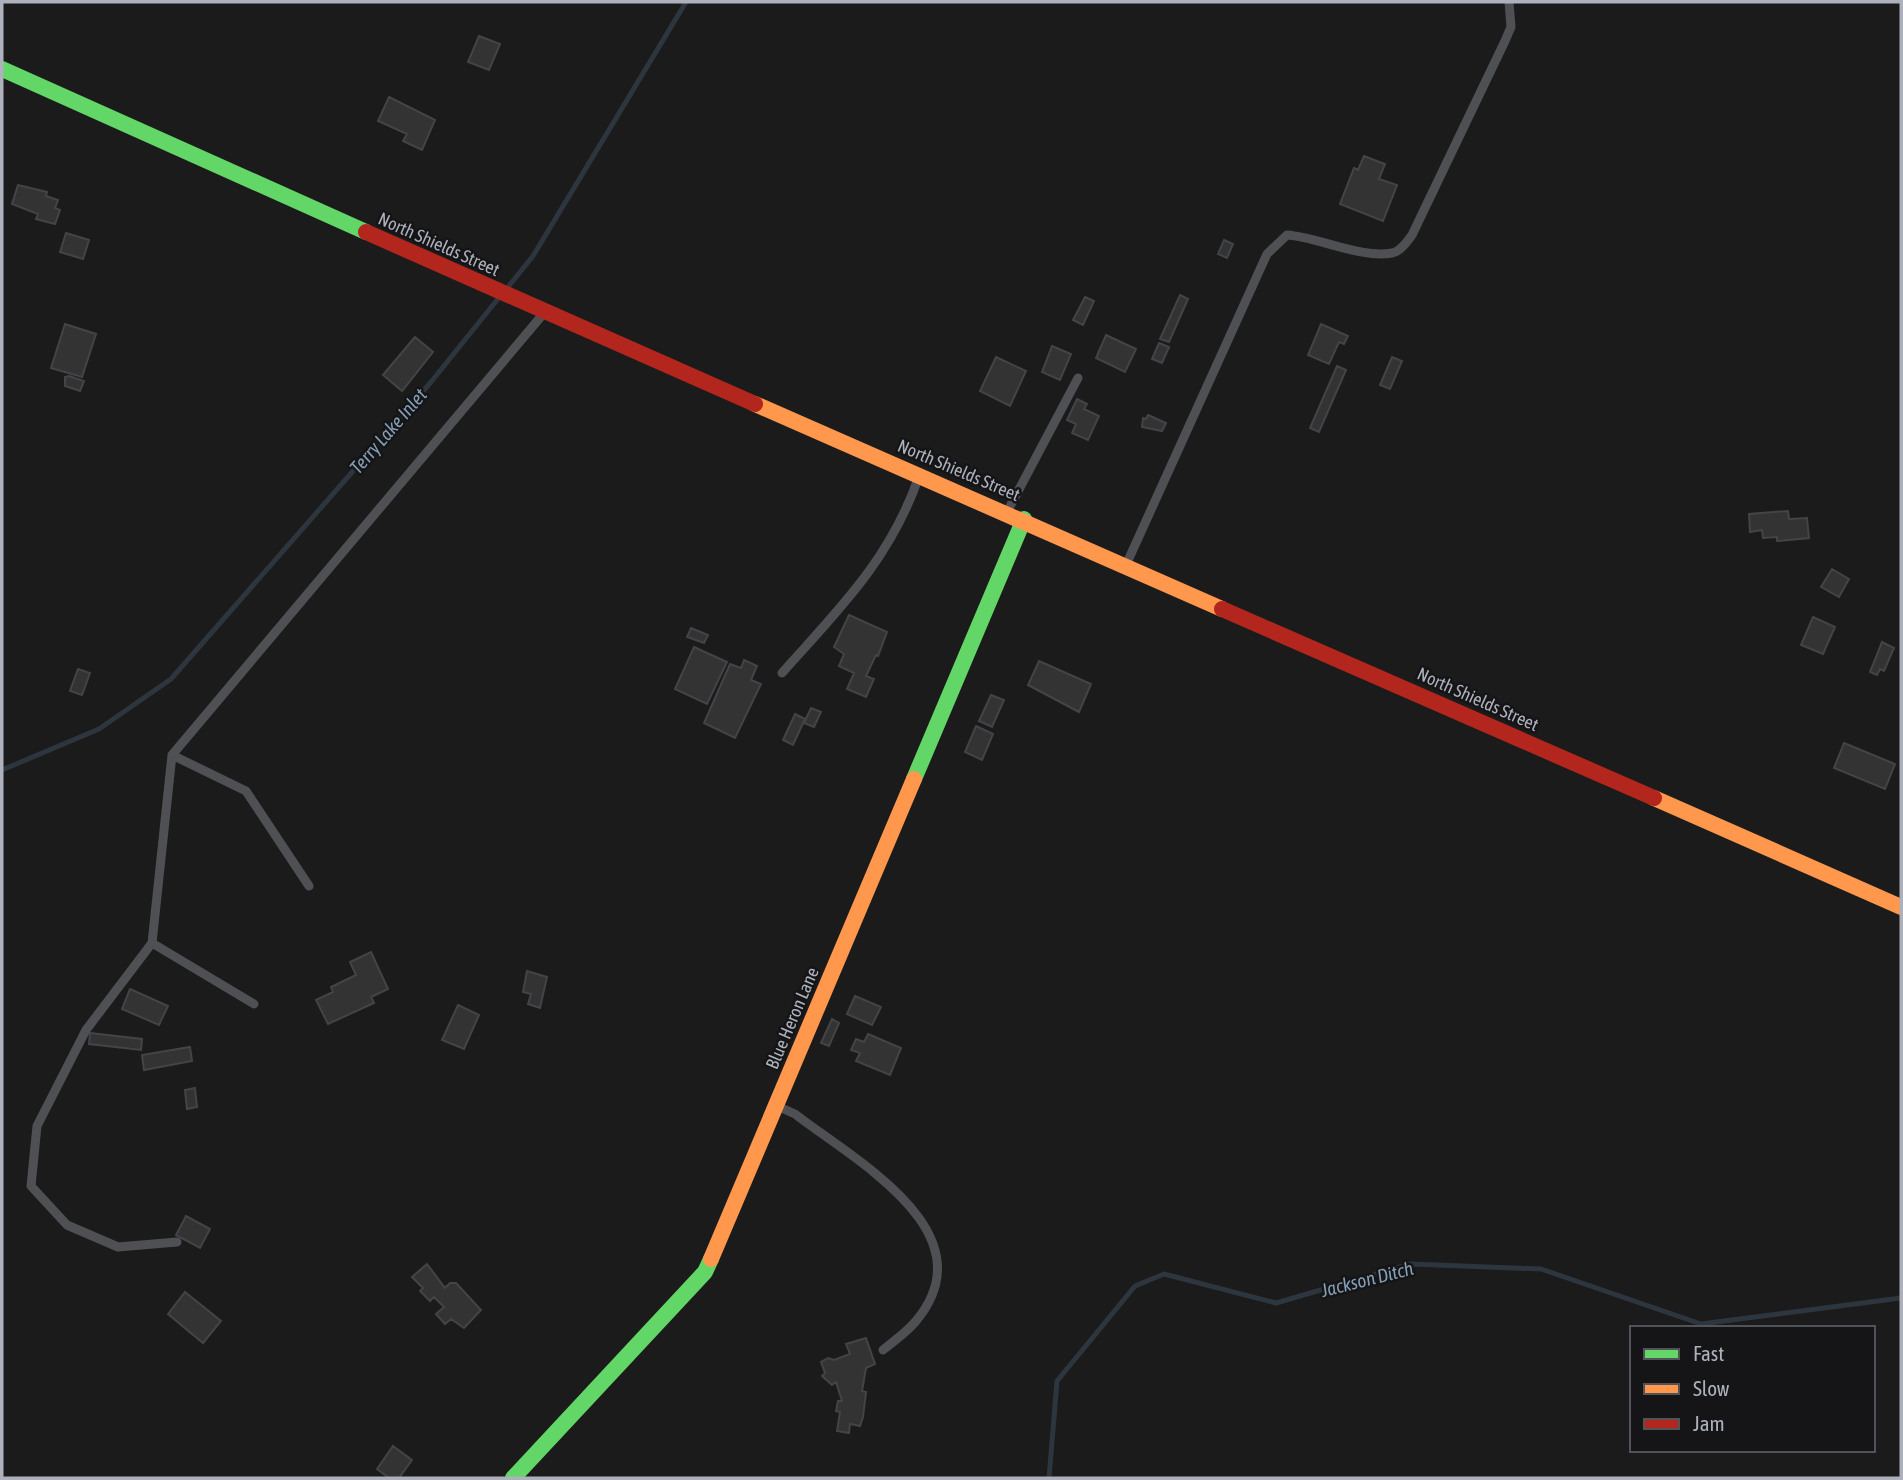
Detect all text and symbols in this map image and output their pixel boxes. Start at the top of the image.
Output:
street label: North Shields Street [375,208,503,280]
water label: Terry Lake Inlet [345,383,431,478]
street label: North Shields Street [895,435,1023,505]
street label: North Shields Street [1414,663,1542,735]
street label: Blue Heron Lane [761,964,823,1072]
water label: Jackson Ditch [1318,1257,1415,1301]
legend [1630,1326,1875,1452]
text: Fast [1693,1341,1724,1365]
text: Slow [1693,1376,1730,1400]
text: Jam [1693,1411,1725,1435]

